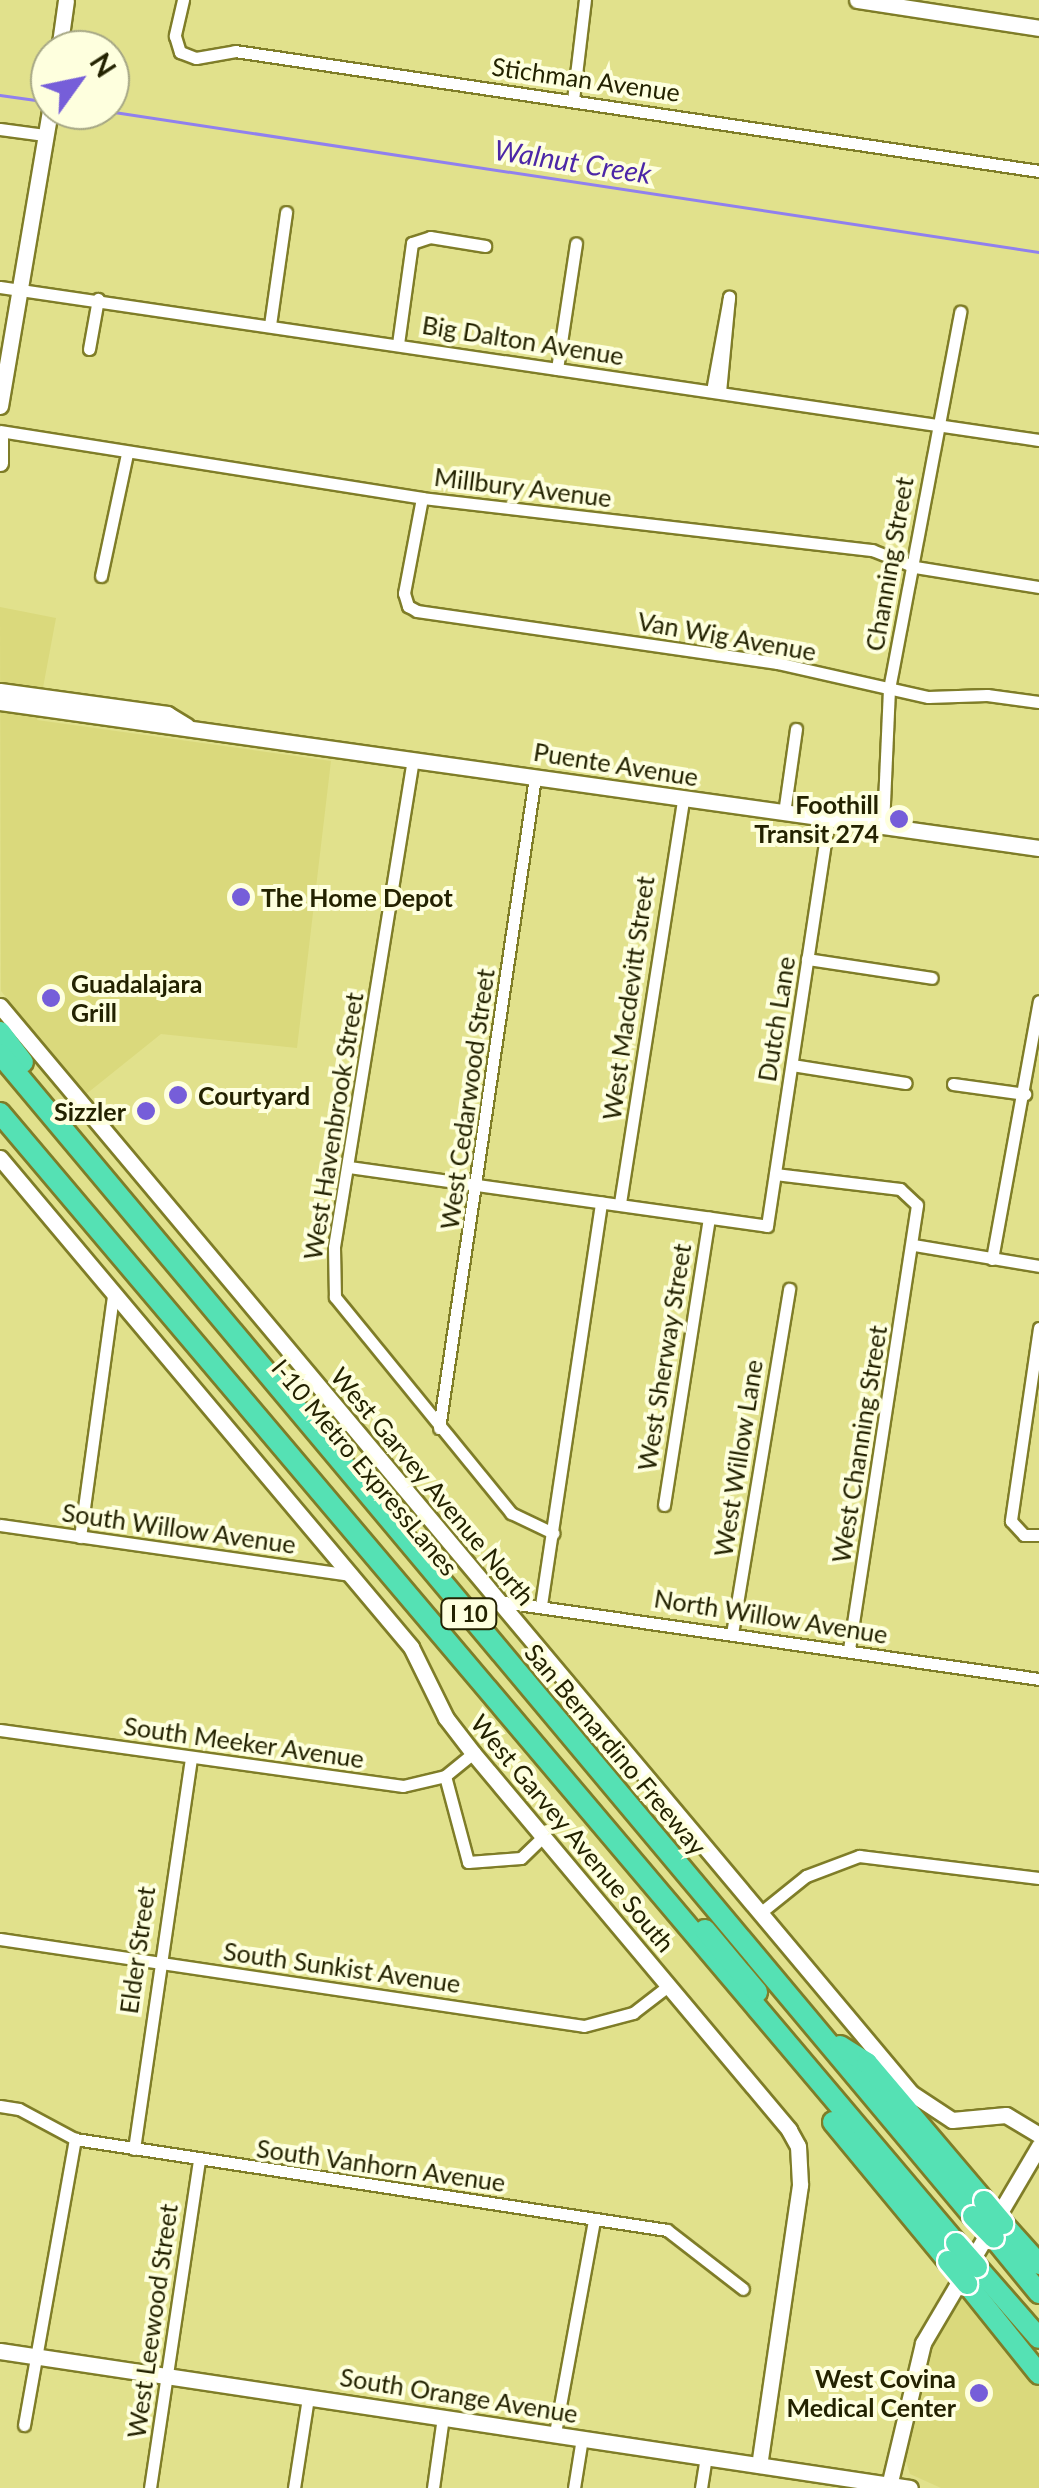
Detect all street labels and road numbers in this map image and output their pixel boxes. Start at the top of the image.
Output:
street label: Stichman Avenue [490,51,682,107]
street label: Big Dalton Avenue [420,309,626,371]
street label: Millbury Avenue [432,461,614,513]
street label: Channing Street [859,475,919,653]
street label: Van Wig Avenue [635,605,819,667]
street label: Puente Avenue [531,736,701,792]
street label: West Macdevitt Street [596,874,660,1122]
street label: Dutch Lane [751,954,801,1084]
street label: West Cedarwood Street [434,967,500,1231]
street label: West Havenbrook Street [297,990,369,1262]
street label: West Sherway Street [631,1241,697,1473]
street label: West Channing Street [825,1323,893,1565]
street label: I-10 Metro ExpressLanes [266,1353,464,1581]
street label: West Willow Lane [708,1357,768,1559]
street label: West Garvey Avenue North [324,1361,542,1611]
street label: South Willow Avenue [59,1497,299,1559]
street label: North Willow Avenue [651,1583,891,1649]
road number: I 10 [439,1597,499,1631]
street label: San Bernardino Freeway [519,1637,713,1861]
street label: West Garvey Avenue South [464,1708,682,1958]
street label: South Meeker Avenue [121,1710,367,1774]
street label: Elder Street [113,1884,161,2016]
street label: South Sunkist Avenue [221,1935,463,1999]
street label: South Vanhorn Avenue [254,2133,508,2197]
street label: West Leewood Street [121,2202,183,2440]
street label: South Orange Avenue [338,2361,580,2429]

